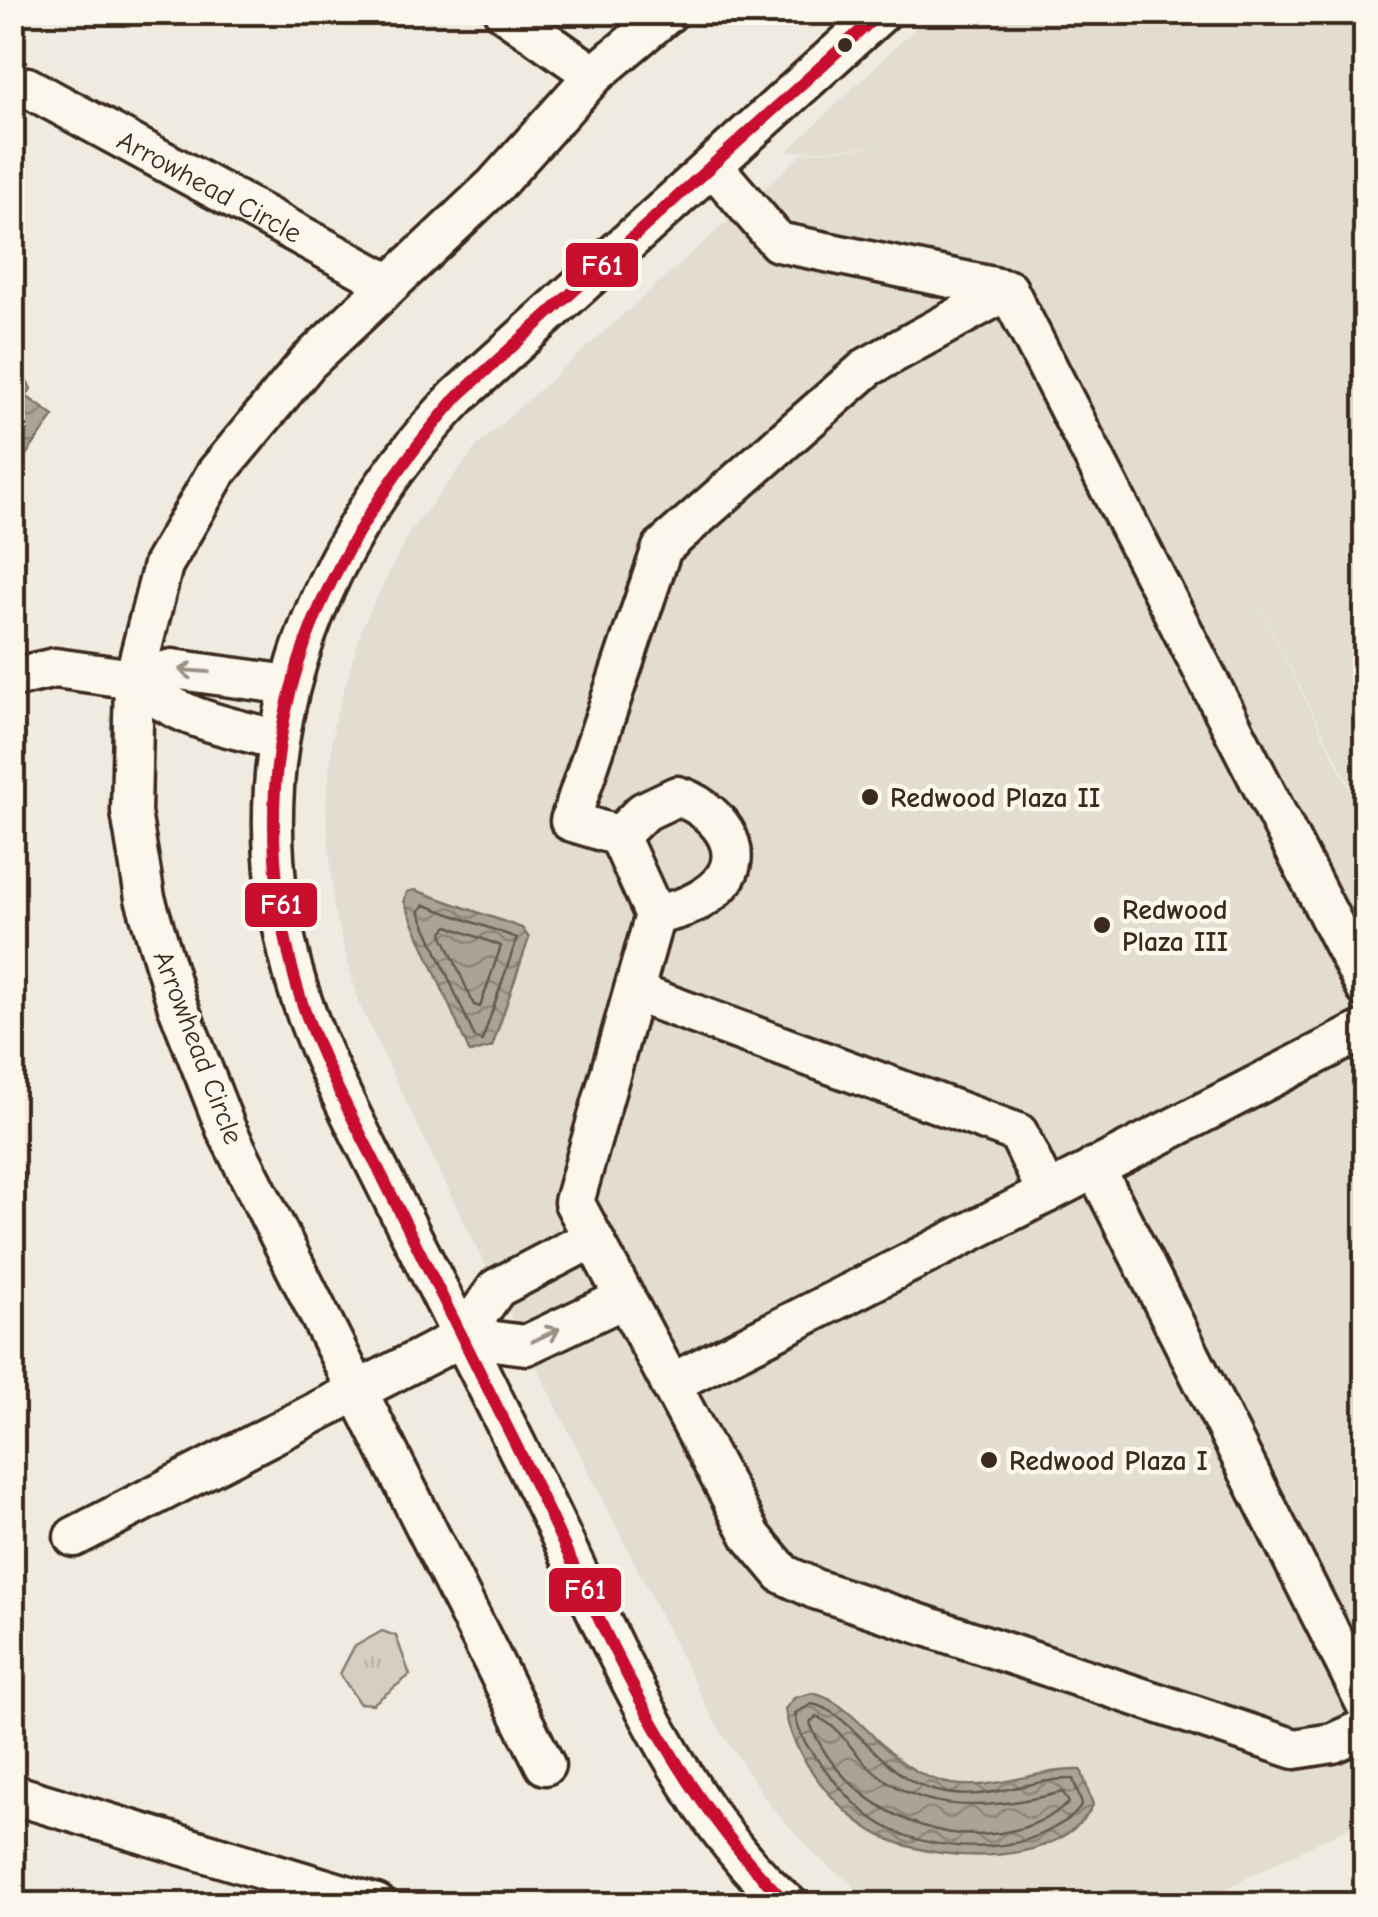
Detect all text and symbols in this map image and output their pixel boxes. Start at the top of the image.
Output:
unlabelled marker [835,35,855,55]
street label: Arrowhead Circle [112,124,307,250]
line badge: F61 [564,241,640,289]
text: F61 [581,250,623,282]
one-way arrow [178,661,210,680]
place label: Redwood Plaza II [890,782,1100,814]
marker: Redwood Plaza II [859,786,881,808]
line badge: F61 [243,881,319,929]
text: F61 [260,889,302,921]
place label: Redwood Plaza III [1122,894,1228,958]
marker: Redwood Plaza III [1091,914,1113,936]
street label: Arrowhead Circle [146,946,250,1149]
one-way arrow [531,1325,561,1344]
place label: Redwood Plaza I [1009,1445,1208,1477]
marker: Redwood Plaza I [978,1449,1000,1471]
line badge: F61 [547,1566,623,1614]
text: F61 [564,1574,606,1606]

